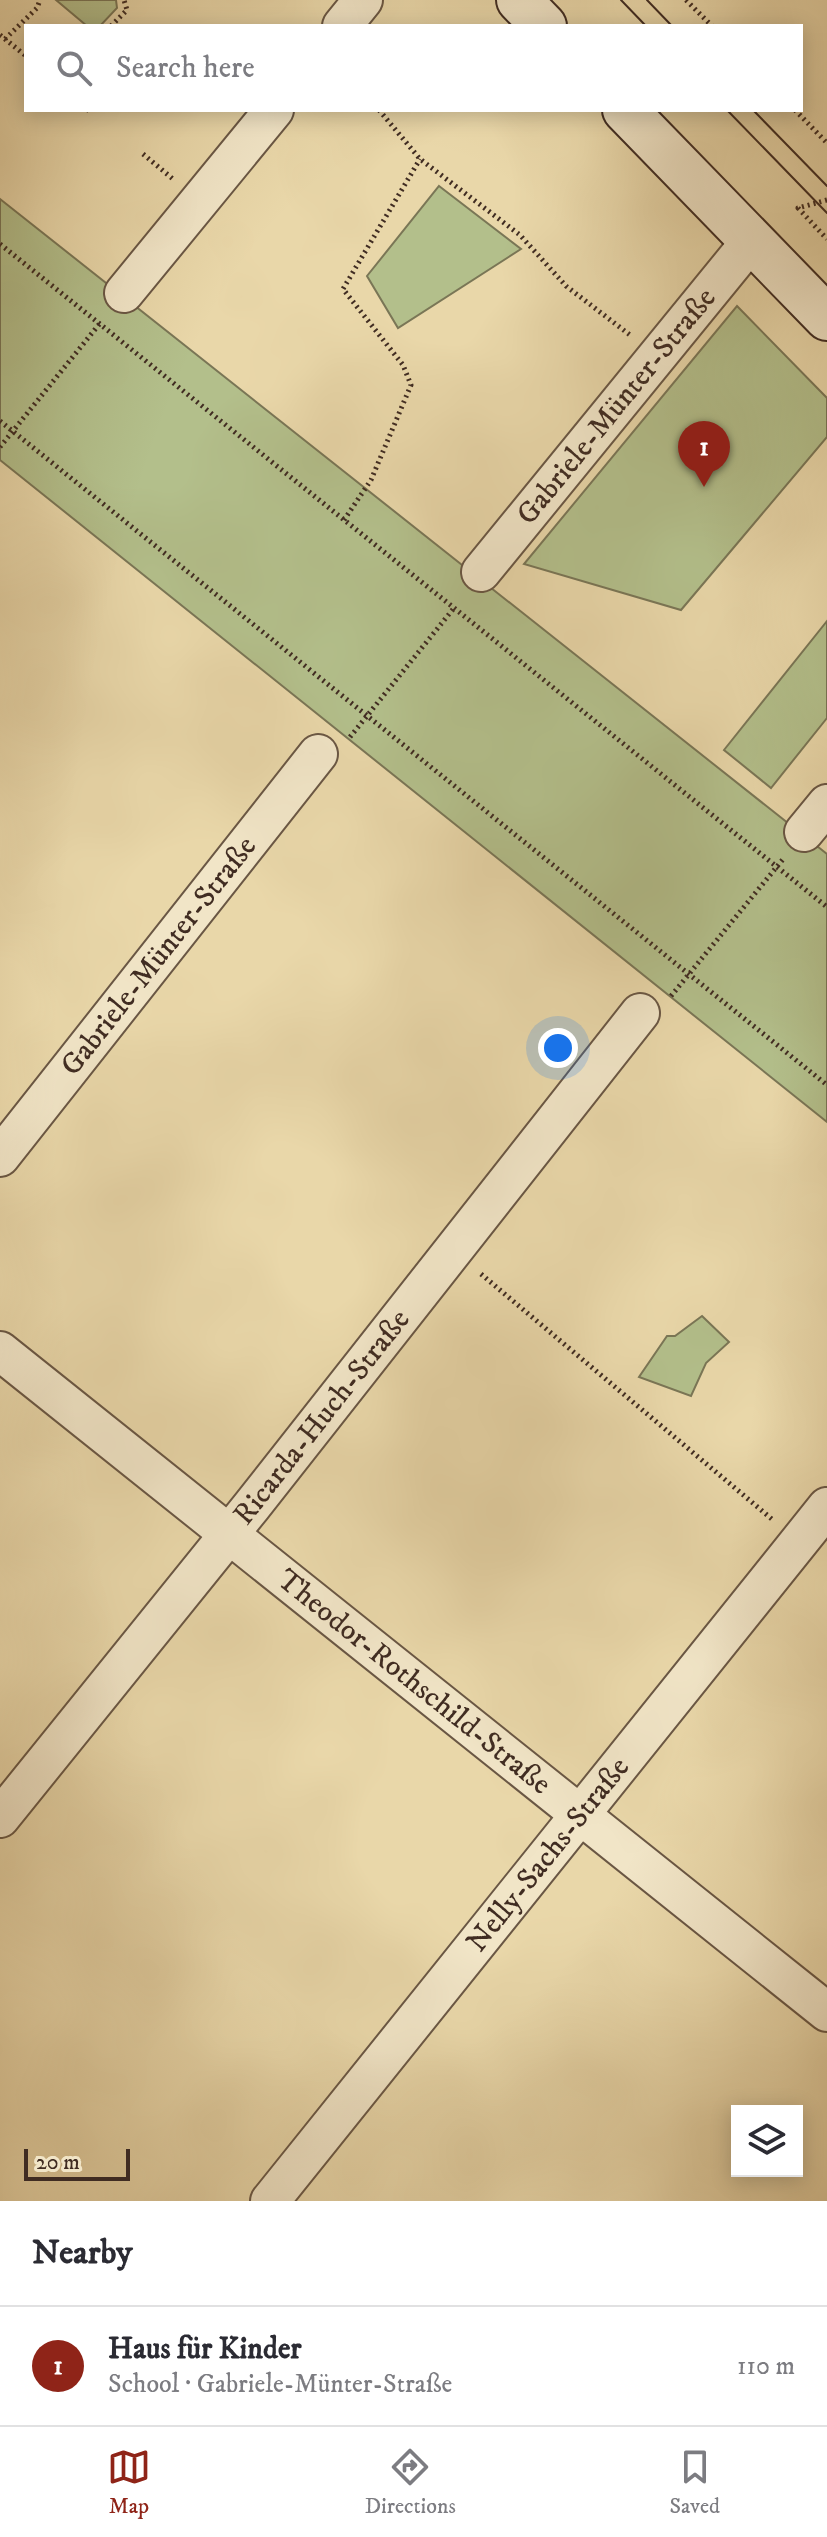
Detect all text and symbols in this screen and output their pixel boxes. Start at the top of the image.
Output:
search box [24,24,803,112]
icon: search [52,46,96,90]
text: Search here [116,50,255,87]
street label: Gabriele-Münter-Straße [509,280,724,532]
pin: 1 [678,421,730,487]
street label: Gabriele-Münter-Straße [53,829,264,1083]
your location [538,1028,578,1068]
street label: Ricarda-Huch-Straße [225,1302,418,1532]
street label: Theodor-Rothschild-Straße [269,1561,559,1803]
street label: Nelly-Sachs-Straße [458,1750,637,1960]
map controls [731,2105,803,2177]
button: layers [731,2105,803,2177]
scale bar [24,2145,130,2181]
text: 20 m [36,2149,80,2176]
text: Nearby [32,2232,133,2274]
text: Haus für Kinder [108,2331,301,2368]
text: 1 [53,2350,63,2383]
text: 110 m [737,2350,795,2383]
text: School · Gabriele-Münter-Straße [108,2368,452,2401]
tab: Map [107,2445,151,2520]
tab: Directions [365,2445,456,2520]
tab: Saved [670,2445,720,2520]

